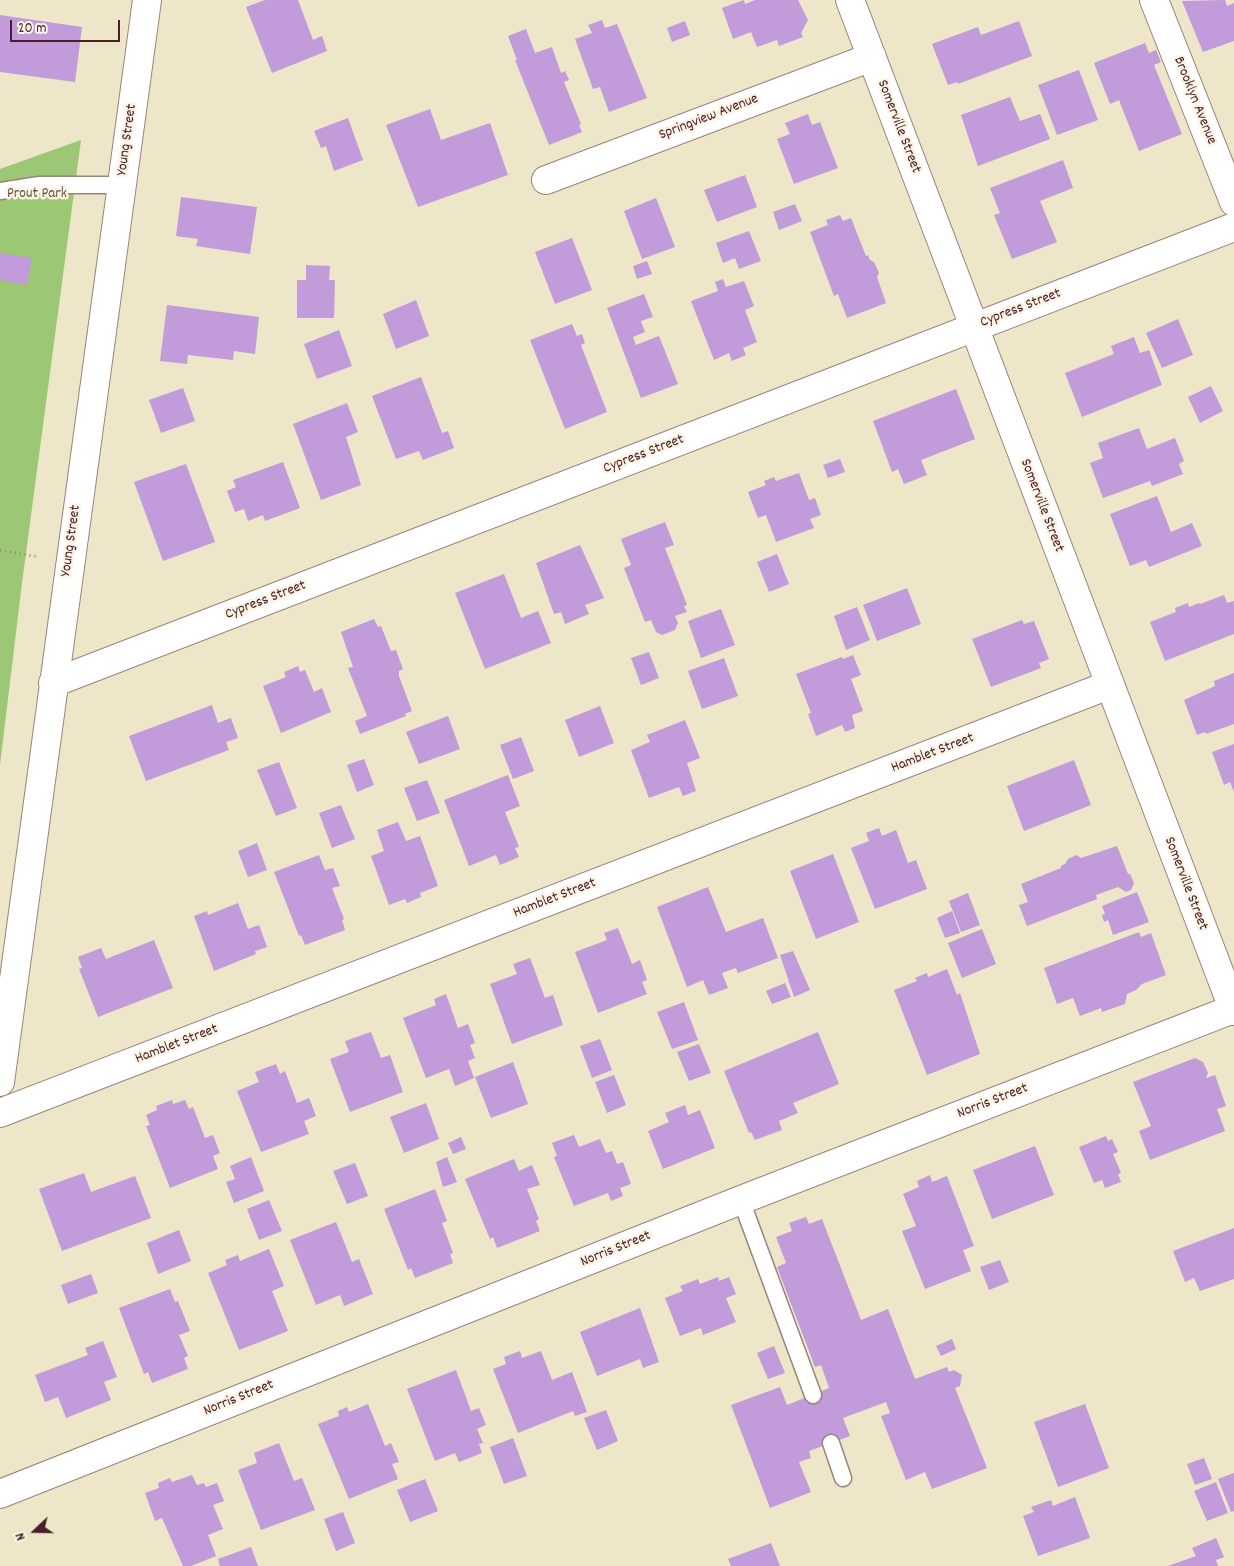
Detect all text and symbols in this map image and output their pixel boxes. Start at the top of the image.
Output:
scale bar [12,10,122,42]
text: 20 m [18,18,46,40]
street label: Brooklyn Avenue [1168,54,1220,148]
street label: Somerville Street [872,78,924,176]
street label: Springview Avenue [657,91,761,145]
street label: Young Street [114,103,142,177]
park label: Prout Park [7,186,67,204]
street label: Cypress Street [978,285,1064,333]
street label: Cypress Street [601,431,687,479]
street label: Somerville Street [1015,457,1067,555]
street label: Young Street [58,504,86,578]
street label: Cypress Street [223,577,309,625]
street label: Hamblet Street [889,730,977,778]
street label: Somerville Street [1159,835,1211,933]
street label: Hamblet Street [511,875,599,923]
street label: Hamblet Street [133,1021,221,1069]
street label: Norris Street [955,1080,1031,1124]
street label: Norris Street [578,1228,654,1272]
street label: Norris Street [201,1377,277,1421]
north arrow [10,1506,60,1556]
text: N [10,1530,32,1543]

